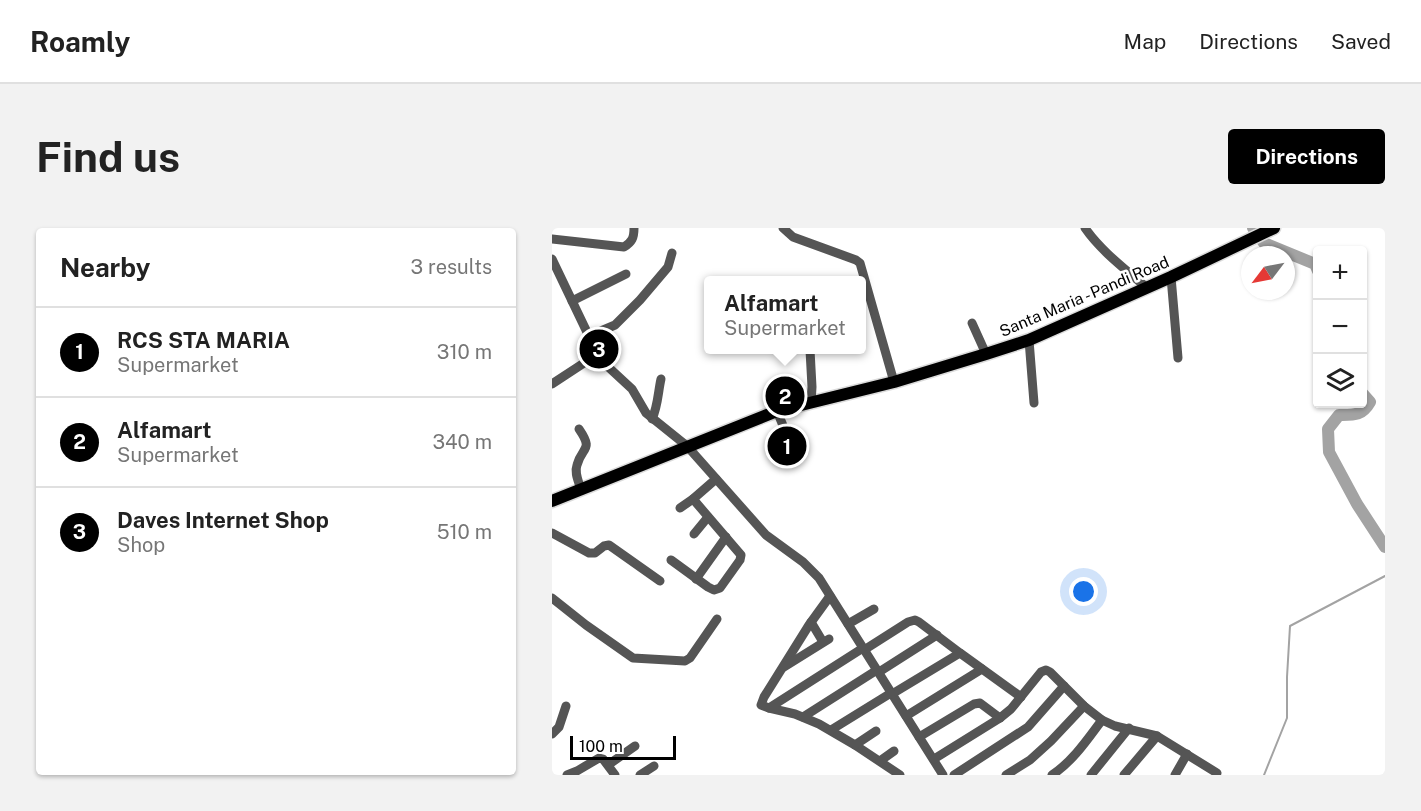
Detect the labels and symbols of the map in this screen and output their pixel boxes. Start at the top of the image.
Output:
north arrow [1241,246,1295,300]
street label: Santa Maria - Pandi Road [997,252,1172,341]
pin: 3 [580,326,618,372]
pin: 2 [766,374,804,418]
pin: 1 [768,424,806,468]
your location [1069,577,1098,606]
scale bar [570,733,676,760]

